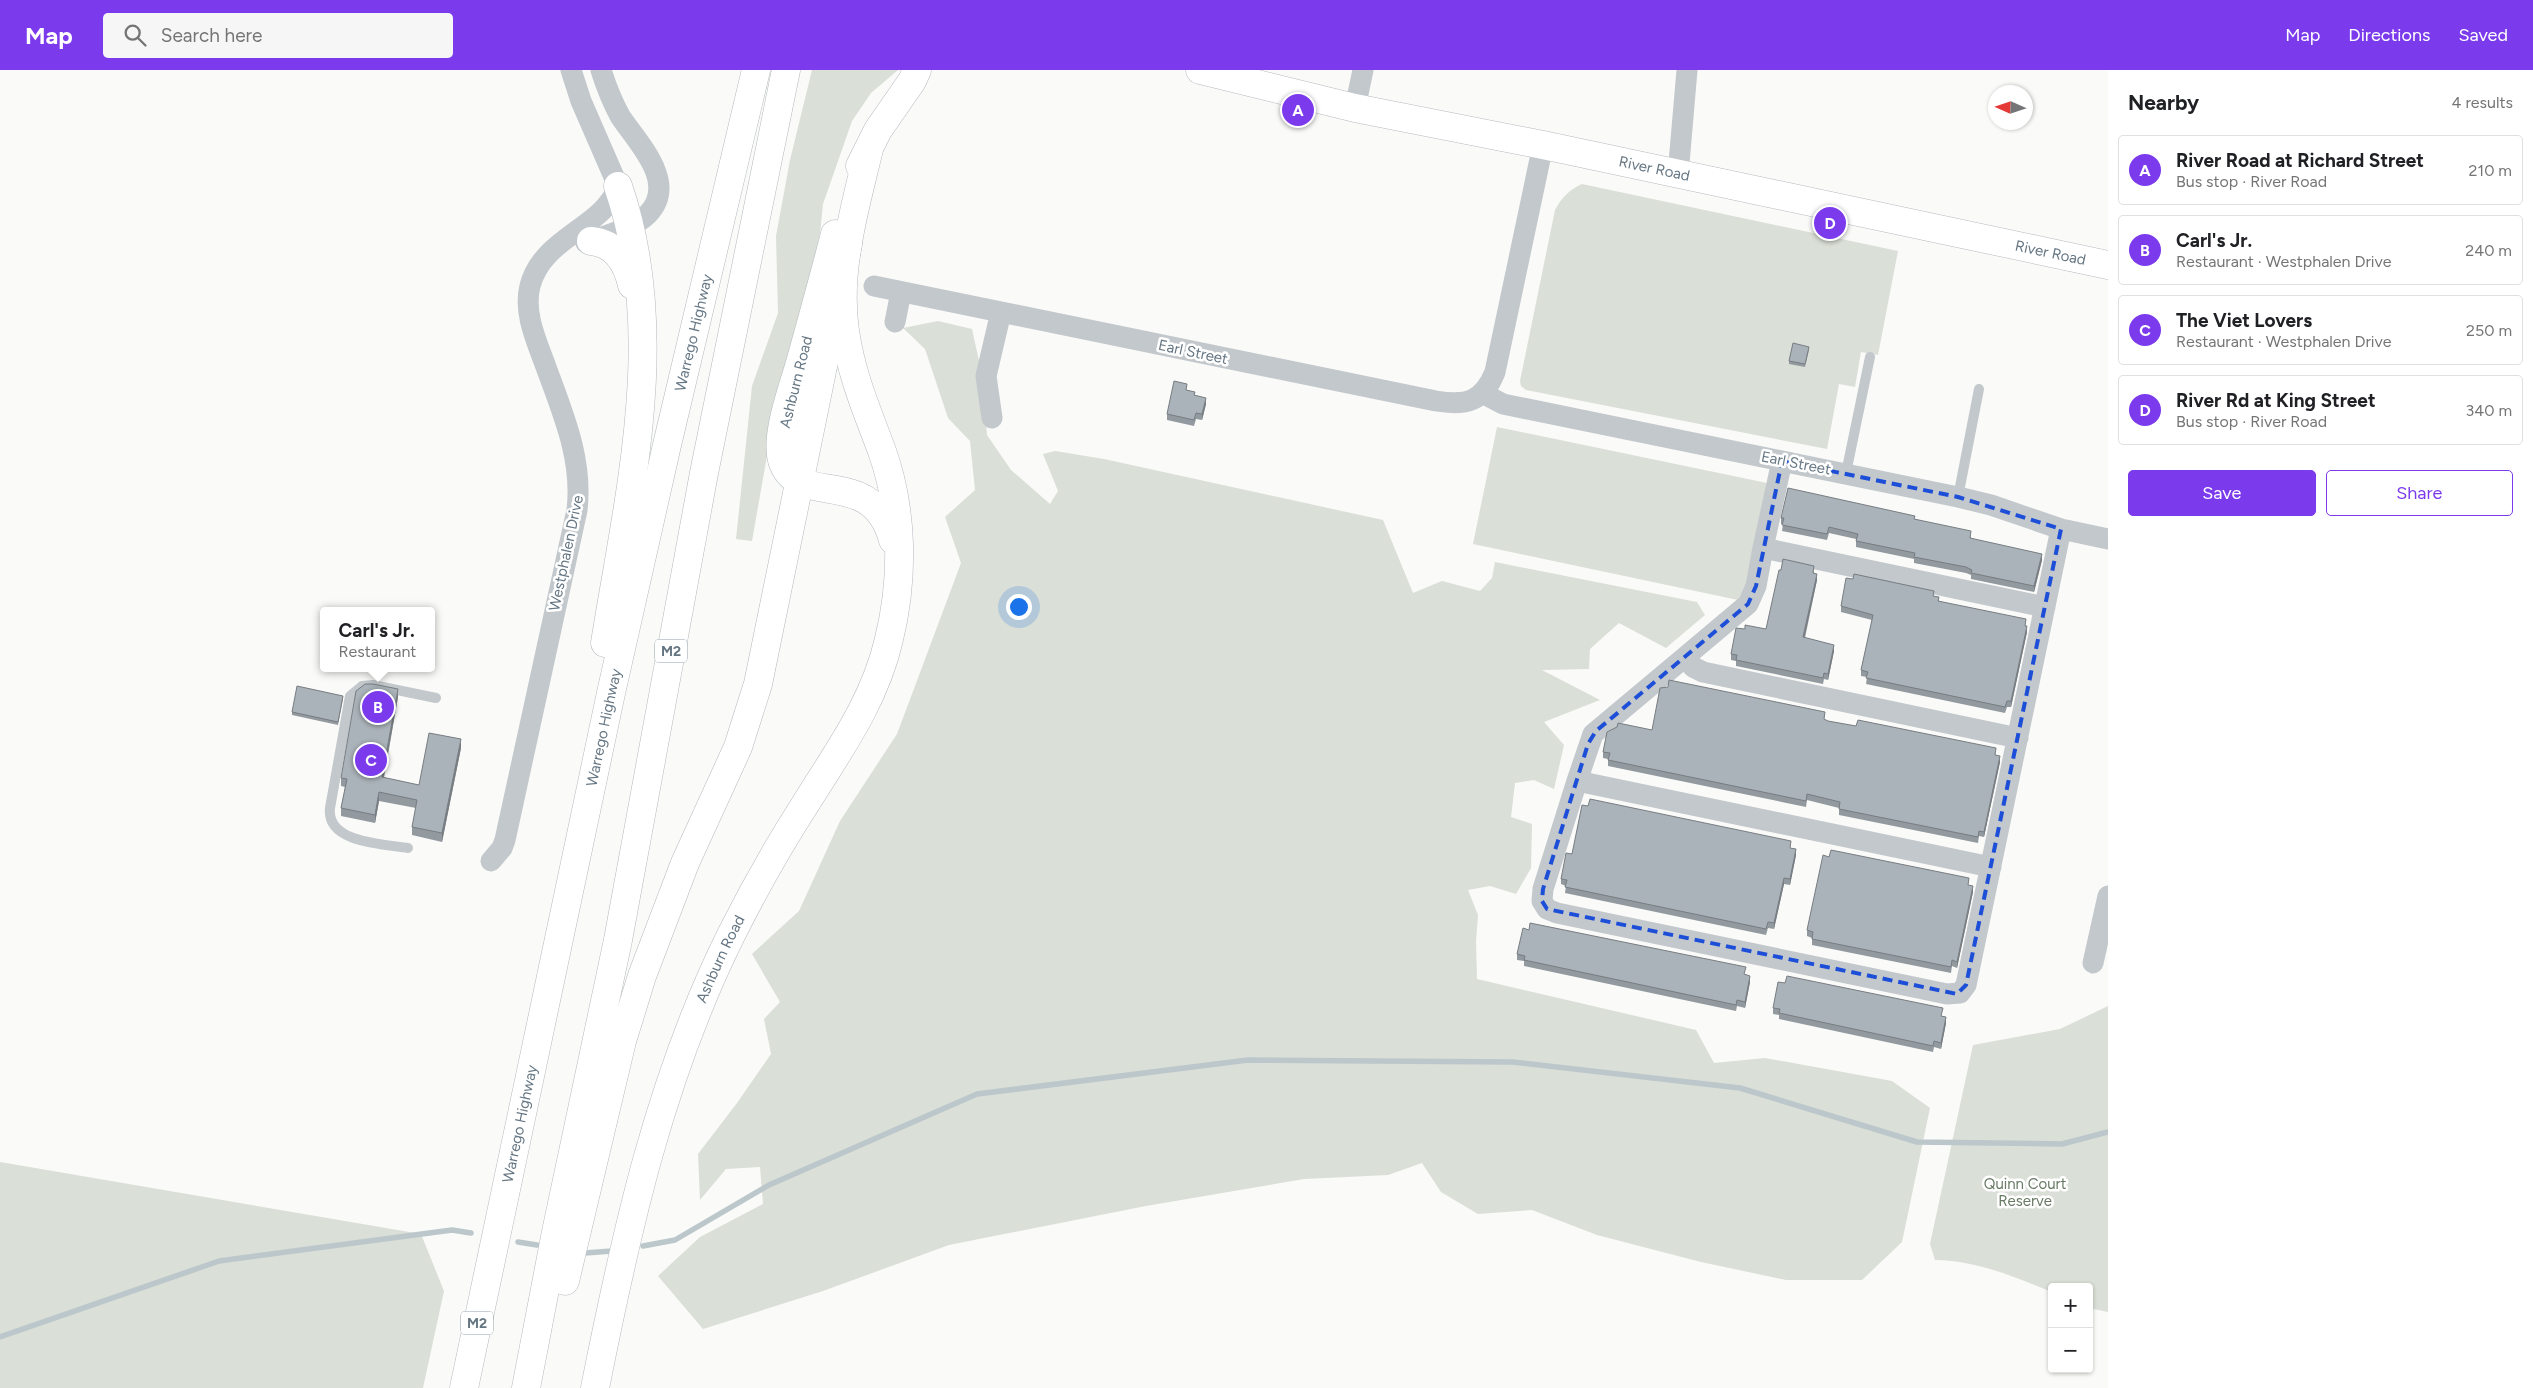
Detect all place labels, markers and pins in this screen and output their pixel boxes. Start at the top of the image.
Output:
pin: A [1282,91,1314,129]
pin: D [1814,204,1846,242]
pin: B [362,688,394,726]
pin: C [355,741,387,779]

